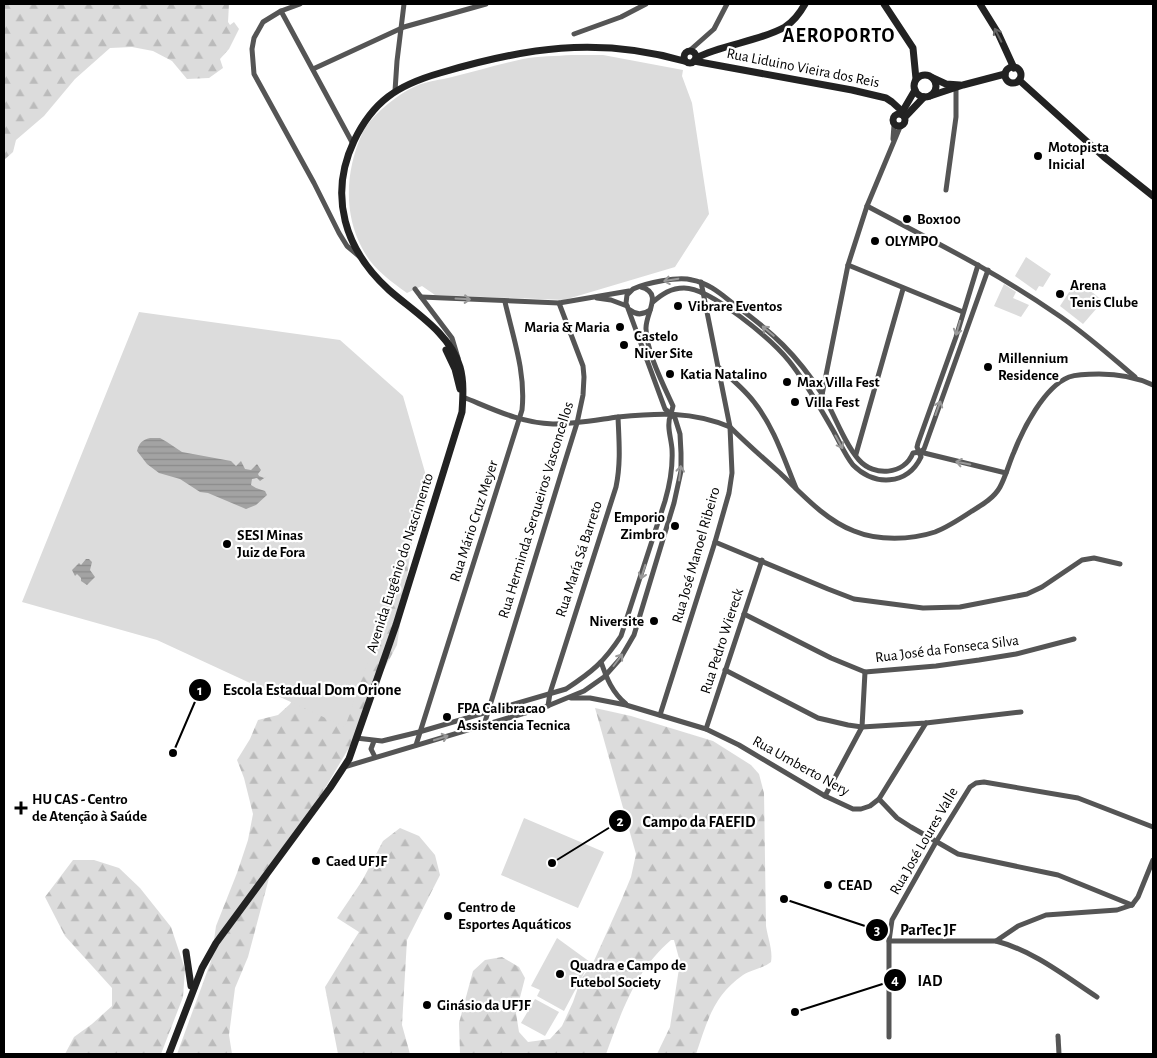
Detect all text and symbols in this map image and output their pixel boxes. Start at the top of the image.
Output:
district label: AEROPORTO [783,26,895,46]
one-way arrow [993,28,1002,43]
street label: Rua Liduino Vieira dos Reis [725,46,881,90]
place label: Motopista Inicial [1048,140,1109,172]
marker: Motopista Inicial [1032,150,1044,162]
place label: Box100 [917,212,961,227]
marker: Box100 [901,213,913,225]
place label: OLYMPO [885,234,939,249]
marker: OLYMPO [869,235,881,247]
one-way arrow [663,276,679,286]
place label: Arena Tenis Clube [1070,278,1138,310]
marker: Arena Tenis Clube [1054,288,1066,300]
one-way arrow [455,295,471,304]
place label: Vibrare Eventos [688,299,782,314]
marker: Vibrare Eventos [672,300,684,312]
place label: Maria & Maria [524,320,610,335]
one-way arrow [953,320,963,336]
marker: Maria & Maria [614,321,626,333]
one-way arrow [762,325,775,336]
place label: Castelo Niver Site [634,329,693,361]
marker: Castelo Niver Site [618,339,630,351]
place label: Millennium Residence [998,351,1068,383]
marker: Millennium Residence [982,361,994,373]
place label: Katia Natalino [680,367,767,382]
marker: Katia Natalino [664,368,676,380]
place label: Max Villa Fest [797,375,880,390]
marker: Max Villa Fest [781,376,793,388]
place label: Villa Fest [805,395,859,410]
marker: Villa Fest [789,396,801,408]
street label: Rua Herminda Serqueiros Vasconcellos [496,400,576,620]
one-way arrow [934,401,943,416]
one-way arrow [835,434,844,449]
street label: Rua Mário Cruz Meyer [447,458,501,584]
one-way arrow [955,458,971,467]
one-way arrow [675,466,685,482]
street label: Avenida Eugênio do Nascimento [364,471,436,655]
street label: Rua José Manoel Ribeiro [669,485,723,625]
street label: Rua María Sá Barreto [553,499,605,619]
place label: Emporio Zimbro [614,510,665,542]
marker: Emporio Zimbro [669,520,681,532]
place label: SESI Minas Juiz de Fora [237,528,306,560]
marker: SESI Minas Juiz de Fora [221,538,233,550]
one-way arrow [637,563,647,579]
street label: Rua Pedro Wiereck [698,586,746,696]
place label: Niversite [589,614,644,629]
marker: Niversite [648,615,660,627]
street label: Rua José da Fonseca Silva [874,633,1020,665]
one-way arrow [613,654,624,667]
callout: Escola Estadual Dom Orione [187,674,411,705]
text: Escola Estadual Dom Orione [223,682,402,698]
text: 1 [197,683,203,698]
place label: FPA Calibracao Assistencia Tecnica [457,701,570,733]
marker: FPA Calibracao Assistencia Tecnica [441,711,453,723]
one-way arrow [432,732,448,742]
street label: Rua Umberto Nery [750,733,853,799]
street label: Rua José Loures Valle [887,785,961,897]
place label: HU CAS - Centro de Atenção à Saúde [32,792,147,824]
marker: HU CAS - Centro de Atenção à Saúde [14,801,28,815]
callout: Campo da FAEFID [607,806,765,837]
text: 2 [616,814,624,829]
text: Campo da FAEFID [642,814,756,830]
place label: Caed UFJF [326,854,388,869]
marker: Caed UFJF [310,855,322,867]
place label: CEAD [838,878,872,893]
marker: CEAD [822,879,834,891]
place label: Centro de Esportes Aquáticos [458,900,572,932]
marker: Centro de Esportes Aquáticos [442,910,454,922]
callout: ParTec JF [865,914,966,945]
text: ParTec JF [900,922,957,938]
text: 3 [874,923,880,938]
place label: Quadra e Campo de Futebol Society [570,958,686,990]
callout: IAD [883,964,952,995]
marker: Quadra e Campo de Futebol Society [554,968,566,980]
text: 4 [891,973,899,988]
text: IAD [918,973,943,989]
place label: Ginásio da UFJF [437,998,532,1013]
marker: Ginásio da UFJF [421,999,433,1011]

